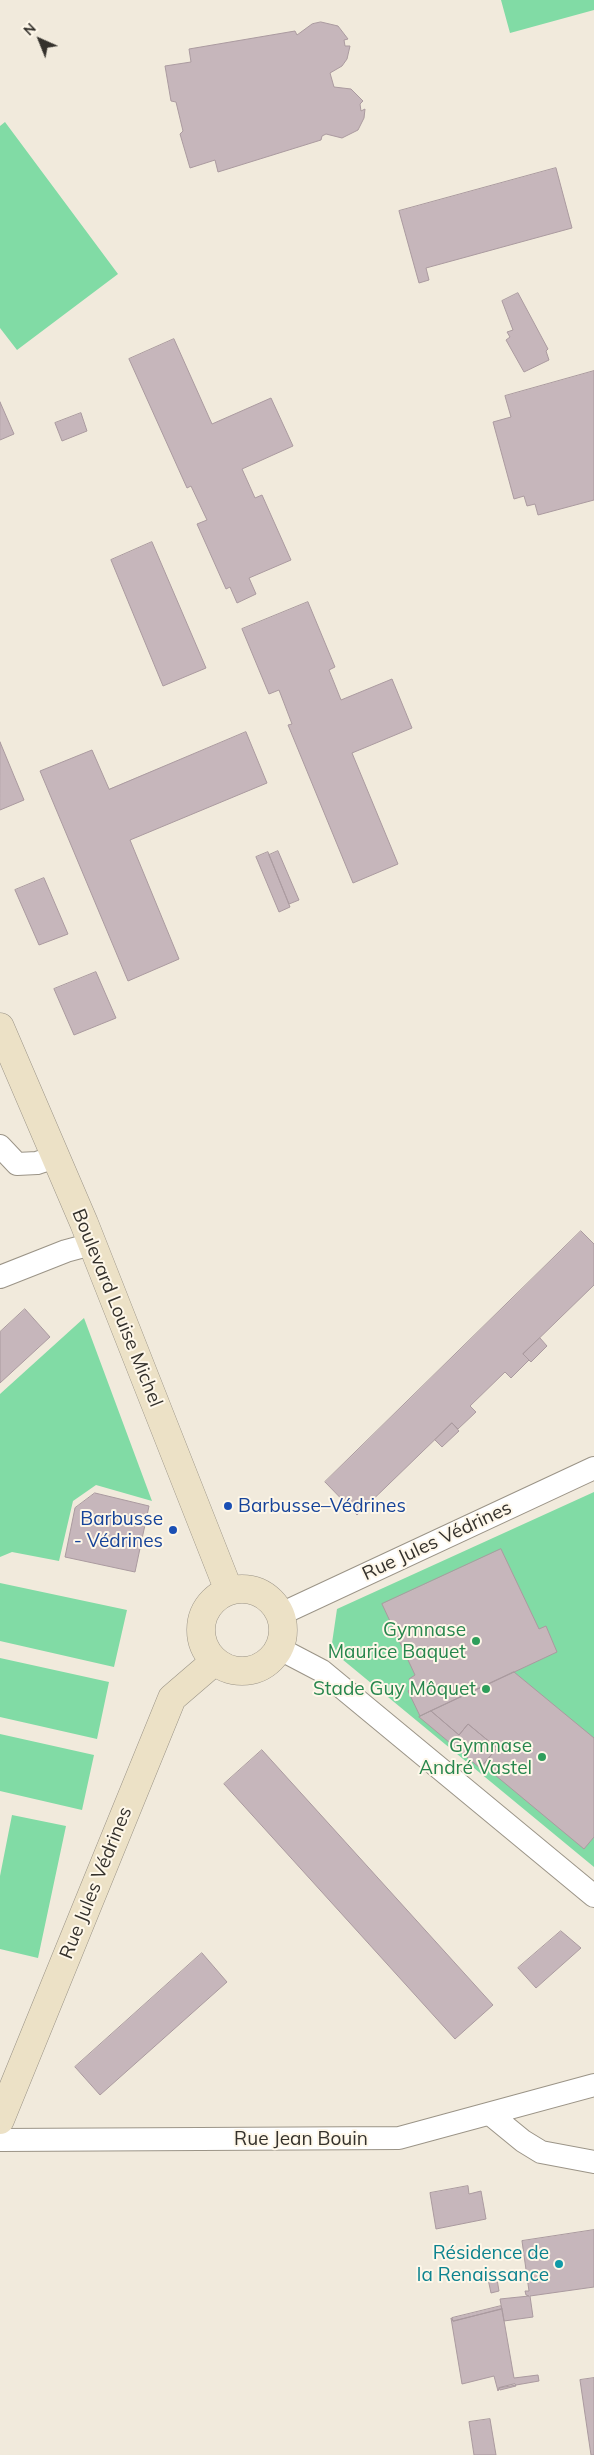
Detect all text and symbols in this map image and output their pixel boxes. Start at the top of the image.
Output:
north arrow [15,15,65,65]
text: N [20,19,40,39]
street label: Boulevard Louise Michel [67,1206,167,1410]
place label: Barbusse–Védrines [238,1495,406,1517]
street label: Rue Jules Védrines [359,1496,515,1586]
marker: Barbusse–Védrines [222,1500,234,1512]
place label: Barbusse - Védrines [74,1508,163,1552]
marker: Barbusse - Védrines [167,1524,179,1536]
place label: Gymnase Maurice Baquet [328,1619,466,1663]
marker: Gymnase Maurice Baquet [470,1635,482,1647]
place label: Stade Guy Môquet [313,1678,476,1700]
marker: Stade Guy Môquet [480,1683,492,1695]
place label: Gymnase André Vastel [419,1735,532,1779]
marker: Gymnase André Vastel [536,1751,548,1763]
street label: Rue Jules Védrines [55,1804,137,1962]
street label: Rue Jean Bouin [234,2128,368,2150]
place label: Résidence de la Renaissance [417,2242,549,2286]
marker: Résidence de la Renaissance [553,2258,565,2270]

